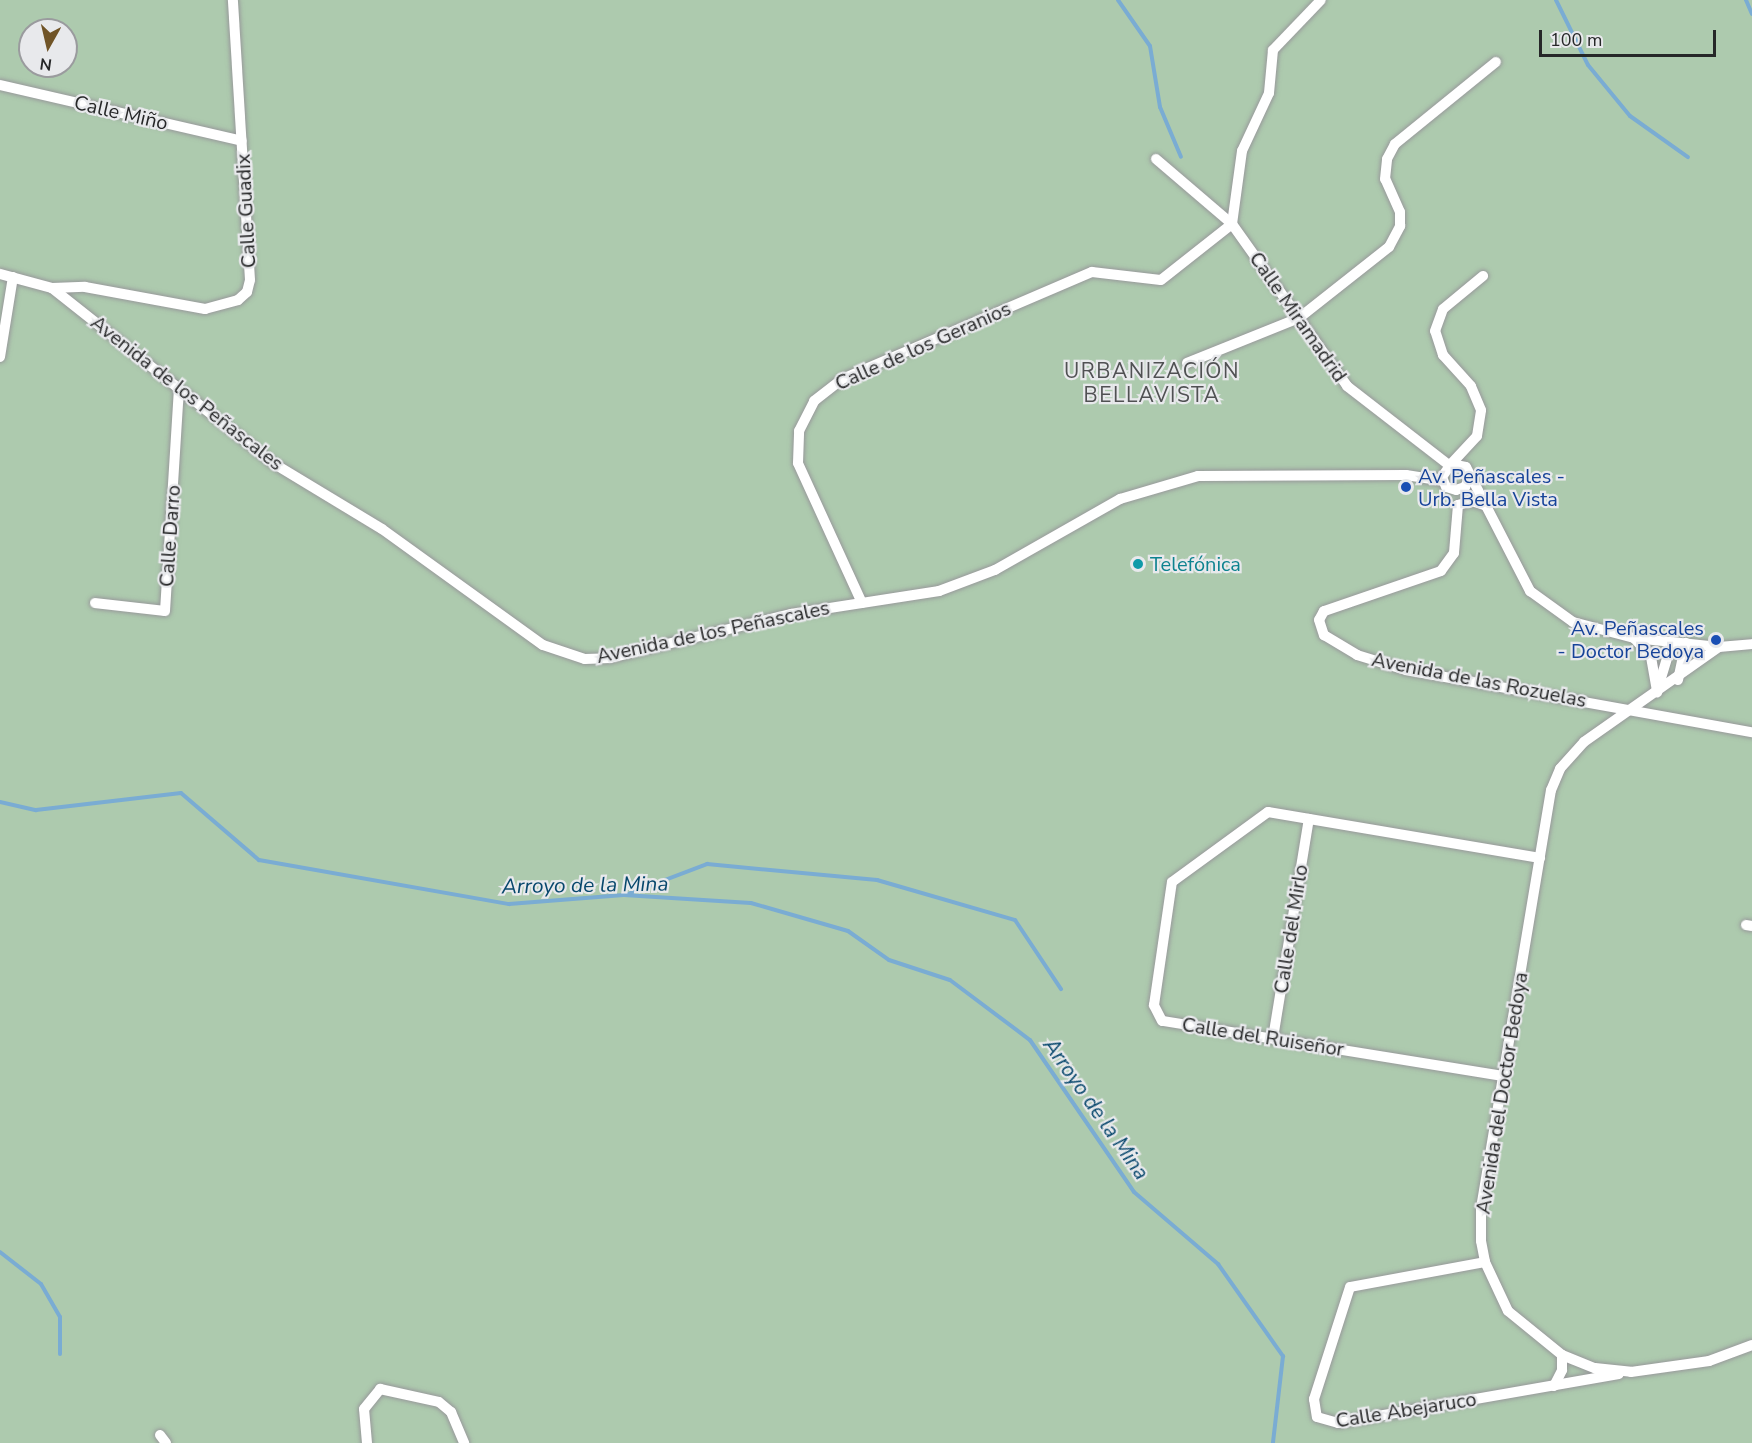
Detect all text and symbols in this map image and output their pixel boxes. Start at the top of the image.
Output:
north arrow [18,18,78,78]
scale bar [1542,18,1719,56]
text: 100 m [1550,28,1602,52]
text: N [38,52,53,76]
street label: Calle Miño [72,91,170,135]
street label: Calle Guadix [231,153,261,269]
street label: Calle Miramadrid [1244,247,1352,387]
street label: Calle de los Geranios [831,296,1015,396]
street label: Avenida de los Peñascales [86,310,288,476]
district label: URBANIZACIÓN BELLAVISTA [1064,358,1240,408]
place label: Av. Peñascales - Urb. Bella Vista [1418,464,1565,511]
marker: Av. Peñascales - Urb. Bella Vista [1399,480,1413,494]
street label: Calle Darro [154,484,186,588]
place label: Telefónica [1150,552,1241,576]
marker: Telefónica [1131,557,1145,571]
street label: Avenida de los Peñascales [594,596,832,668]
place label: Av. Peñascales - Doctor Bedoya [1557,616,1704,663]
marker: Av. Peñascales - Doctor Bedoya [1709,633,1723,647]
street label: Avenida de las Rozuelas [1370,647,1588,713]
street label: Calle del Mirlo [1269,863,1313,995]
water label: Arroyo de la Mina [501,871,669,899]
street label: Avenida del Doctor Bedoya [1471,970,1533,1216]
street label: Calle del Ruiseñor [1180,1012,1346,1062]
water label: Arroyo de la Mina [1038,1033,1154,1185]
street label: Calle Abejaruco [1334,1387,1478,1433]

